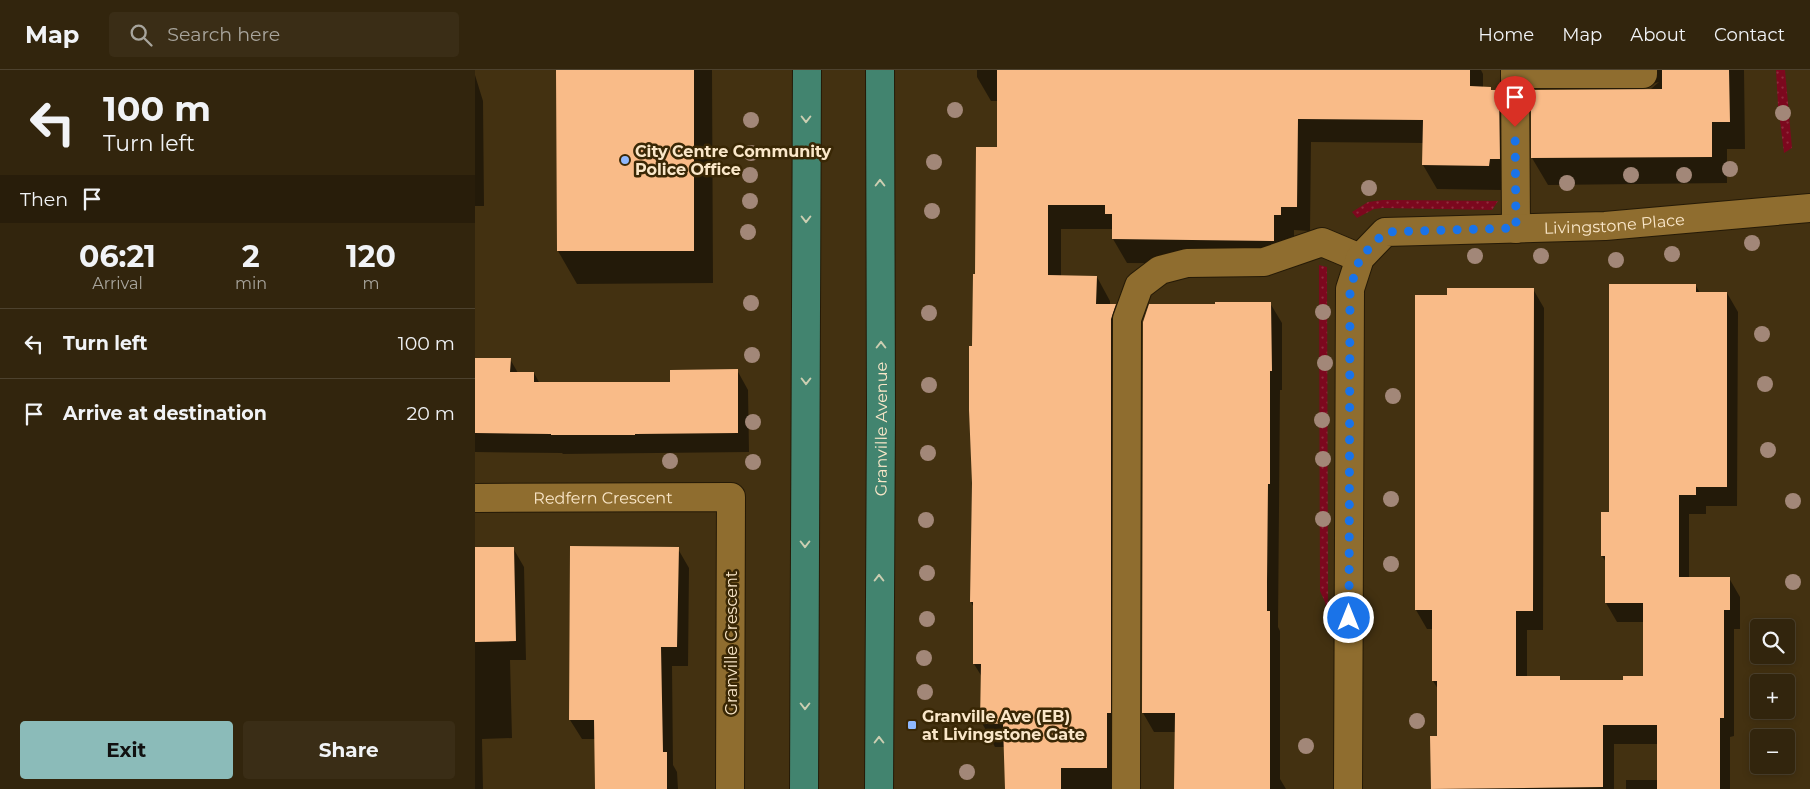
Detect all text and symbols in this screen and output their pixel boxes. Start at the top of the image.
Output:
search box [109,12,459,57]
text: Map [25,20,79,49]
icon: search [127,21,155,49]
text: Search here [167,23,280,46]
text: Home [1478,24,1534,46]
text: Map [1562,24,1602,46]
text: About [1630,24,1686,46]
text: Contact [1714,24,1785,46]
pin [1494,76,1536,127]
icon: arrive [1501,83,1529,111]
text: 100 m [103,87,211,130]
icon: left [20,90,85,155]
one-way arrow [801,115,811,123]
text: Turn left [103,130,195,157]
place label: City Centre Community Police Office [635,142,832,179]
marker: City Centre Community Police Office [619,154,631,166]
one-way arrow [875,178,885,186]
icon: arrive [78,185,106,213]
text: Then [20,188,68,211]
street label: Livingstone Place [1543,210,1685,237]
one-way arrow [801,215,811,223]
text: 06:21 [79,238,156,275]
text: 2 [242,238,260,275]
text: 120 [346,238,396,275]
text: Arrival [92,274,143,293]
text: min [235,274,267,293]
text: m [362,274,379,293]
icon: left [20,330,48,358]
text: Turn left [63,332,148,355]
text: 100 m [398,332,455,355]
one-way arrow [876,341,886,348]
street label: Granville Avenue [871,362,891,496]
one-way arrow [801,378,811,385]
icon: arrive [20,400,48,428]
text: Arrive at destination [63,402,267,425]
text: 20 m [407,402,455,425]
street label: Redfern Crescent [533,488,673,507]
one-way arrow [800,540,810,548]
street label: Granville Crescent [722,570,741,715]
one-way arrow [874,574,885,582]
position arrow [1322,591,1374,643]
map controls [1750,619,1795,774]
button: search [1750,619,1795,664]
button: + [1750,674,1795,719]
one-way arrow [800,702,810,710]
place label: Granville Ave (EB) at Livingstone Gate [922,707,1085,744]
marker: Granville Ave (EB) at Livingstone Gate [906,719,918,731]
button: Exit [20,721,233,779]
button: Share [243,721,455,779]
button: − [1750,729,1795,774]
one-way arrow [874,736,884,744]

